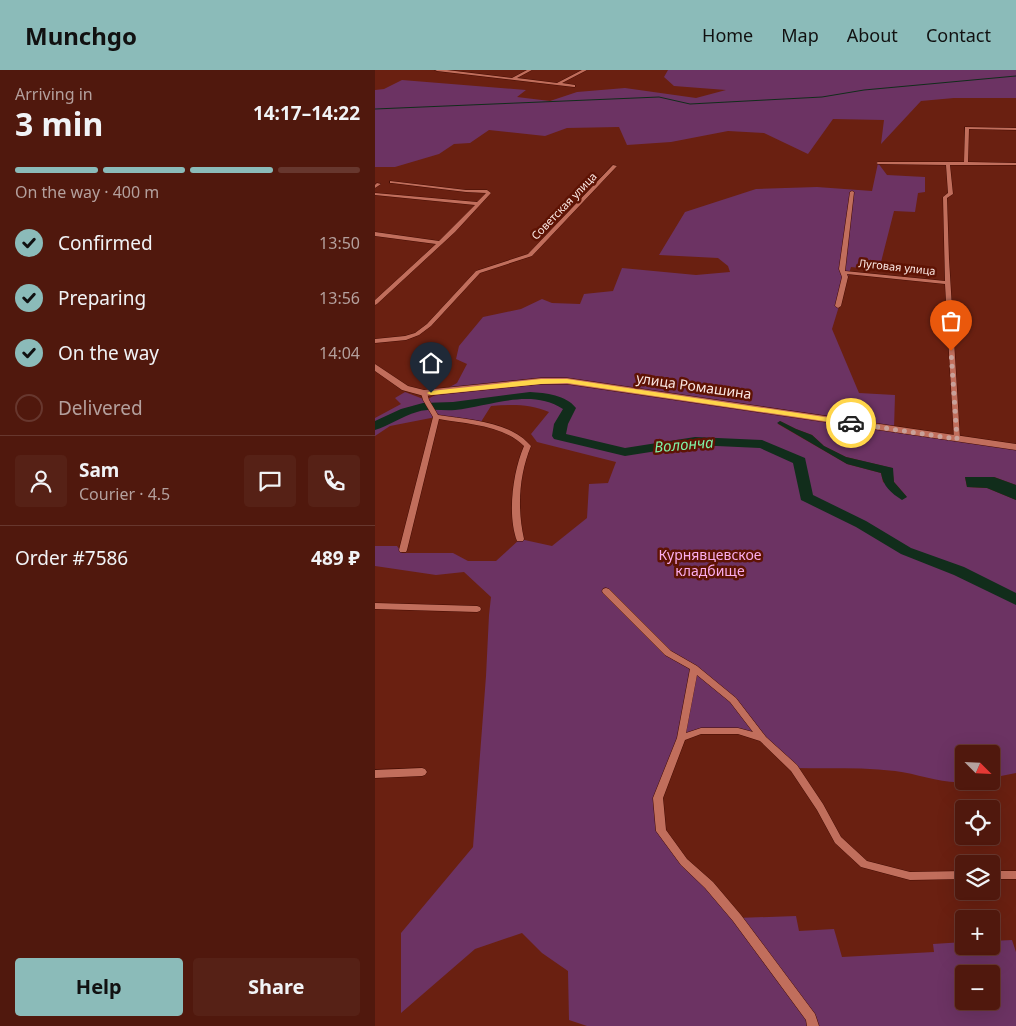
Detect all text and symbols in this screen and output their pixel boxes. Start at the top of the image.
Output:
text: Munchgo [25,19,137,52]
text: Home [702,23,753,47]
text: Map [781,23,819,47]
text: About [847,23,898,47]
text: Contact [926,23,991,47]
text: Arriving in [15,83,93,105]
text: 14:17–14:22 [253,100,360,126]
text: 3 min [15,102,103,145]
street label: Советская улица [528,169,600,243]
text: On the way · 400 m [15,181,159,203]
icon: check [15,229,43,257]
text: Confirmed [58,230,153,256]
text: 13:50 [319,232,360,254]
street label: Луговая улица [858,255,936,278]
icon: check [15,284,43,312]
text: Preparing [58,285,146,311]
text: 13:56 [319,287,360,309]
pin [930,300,972,351]
icon: bag [937,307,965,335]
icon: check [15,339,43,367]
text: On the way [58,340,159,366]
text: 14:04 [319,342,360,364]
pin [410,342,452,393]
icon: home [417,349,445,377]
street label: улица Ромашина [635,368,753,403]
text: Delivered [58,395,143,421]
courier [826,398,876,448]
icon: car [837,409,865,437]
water label: Волонча [653,431,715,457]
button: person [15,455,67,507]
button: chat [244,455,296,507]
button: phone [308,455,360,507]
text: Sam [79,457,119,483]
text: Courier · 4.5 [79,483,170,505]
text: Order #7586 [15,545,128,571]
text: 489 ₽ [311,545,360,571]
park label: Курнявцевское кладбище [658,545,762,580]
north arrow [955,745,1000,790]
map controls [955,745,1000,1010]
button: locate [955,800,1000,845]
button: layers [955,855,1000,900]
button: + [955,910,1000,955]
button: Help [15,958,183,1016]
button: Share [193,958,360,1016]
button: − [955,965,1000,1010]

